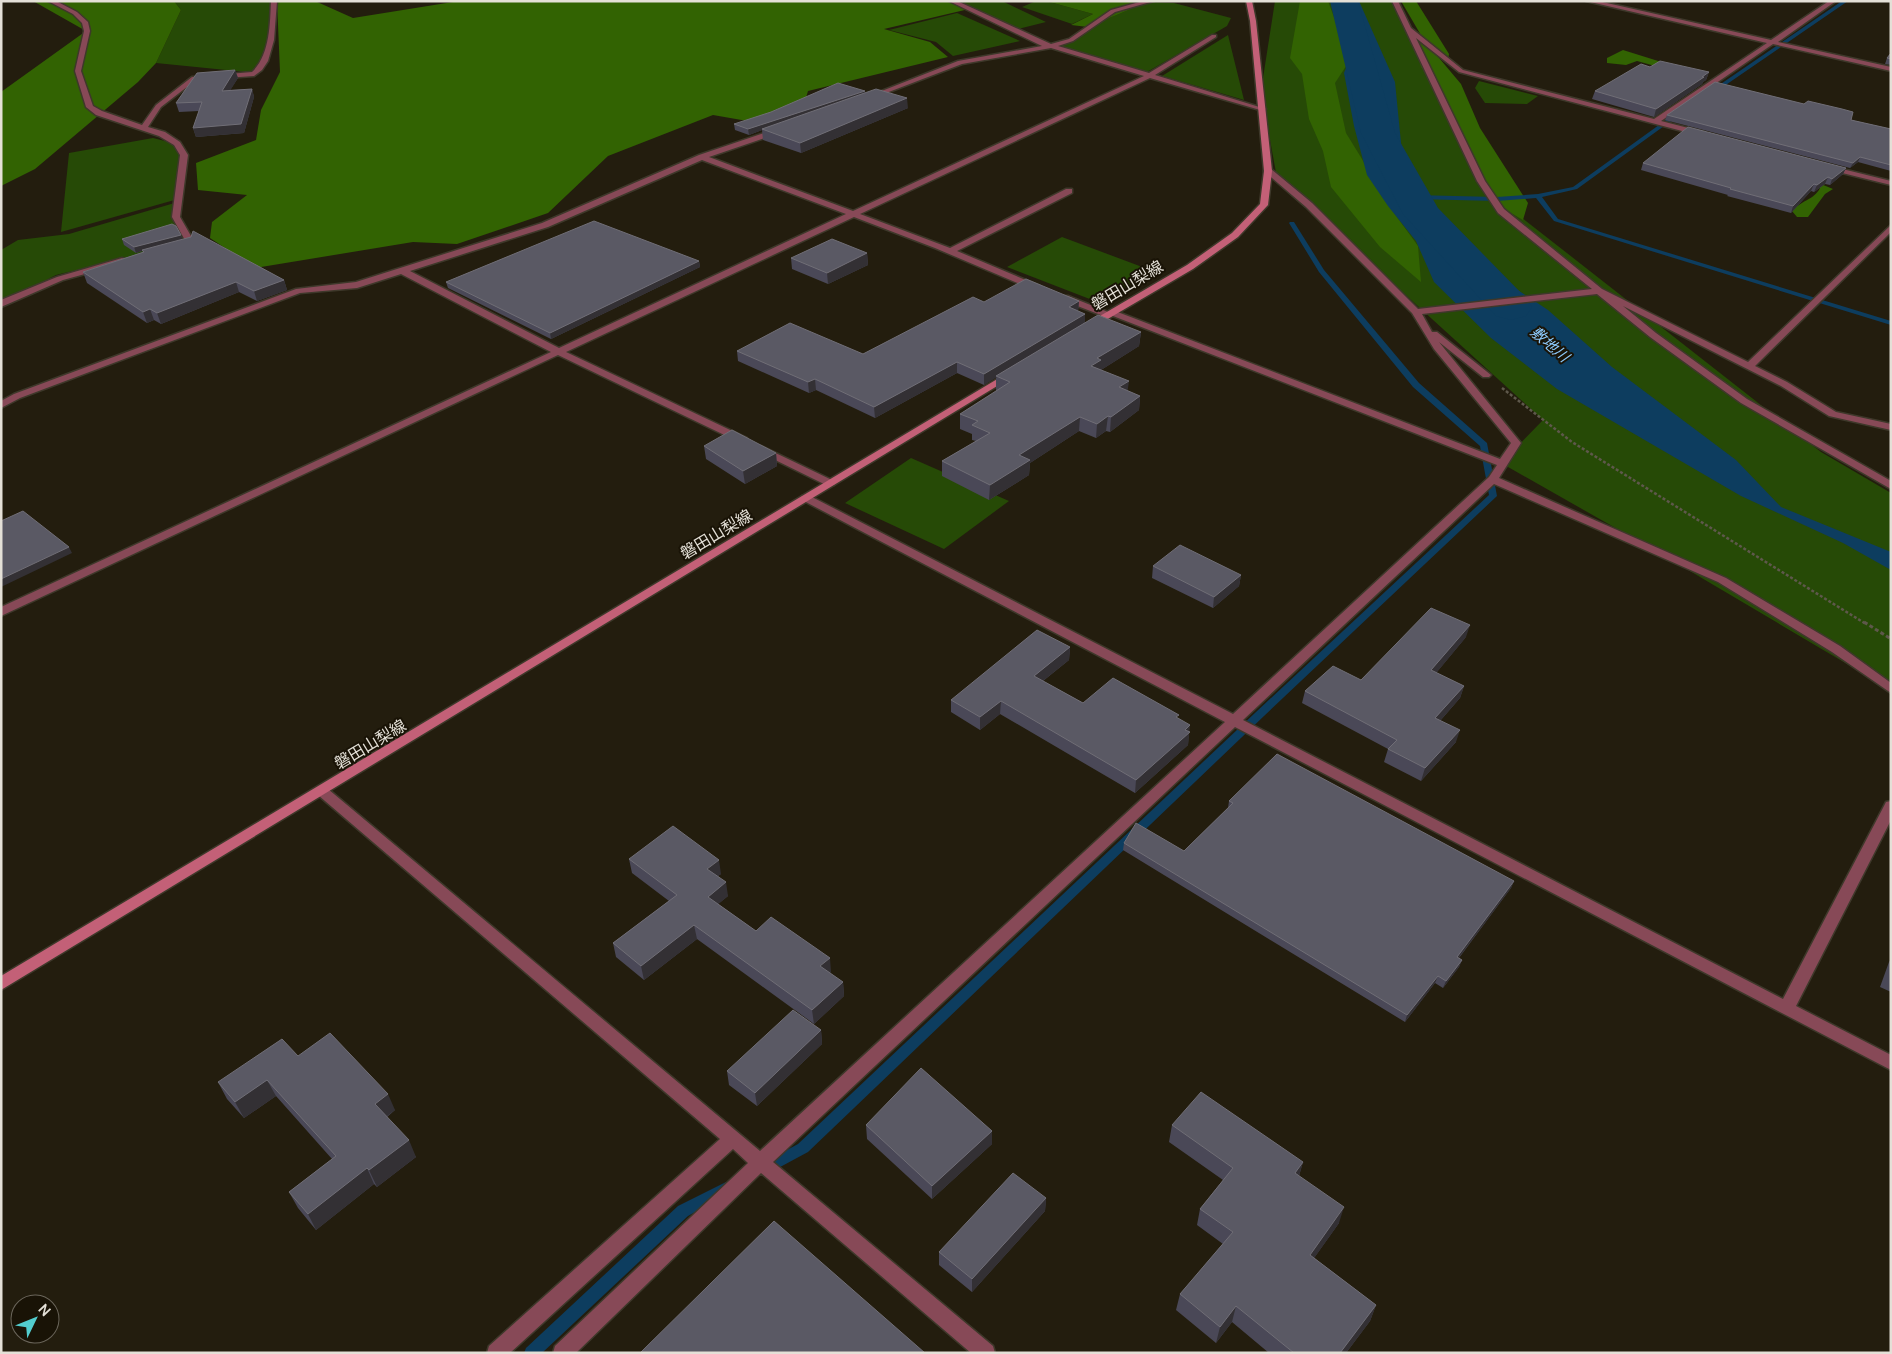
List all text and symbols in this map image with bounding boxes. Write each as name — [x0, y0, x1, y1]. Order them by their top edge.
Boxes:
street label: 磐田山梨線 — [1087, 255, 1167, 315]
water label: 敷地川 — [1526, 321, 1575, 368]
street label: 磐田山梨線 — [676, 504, 756, 564]
street label: 磐田山梨線 — [330, 714, 410, 774]
north arrow — [10, 1294, 60, 1344]
text: N — [34, 1300, 55, 1320]

